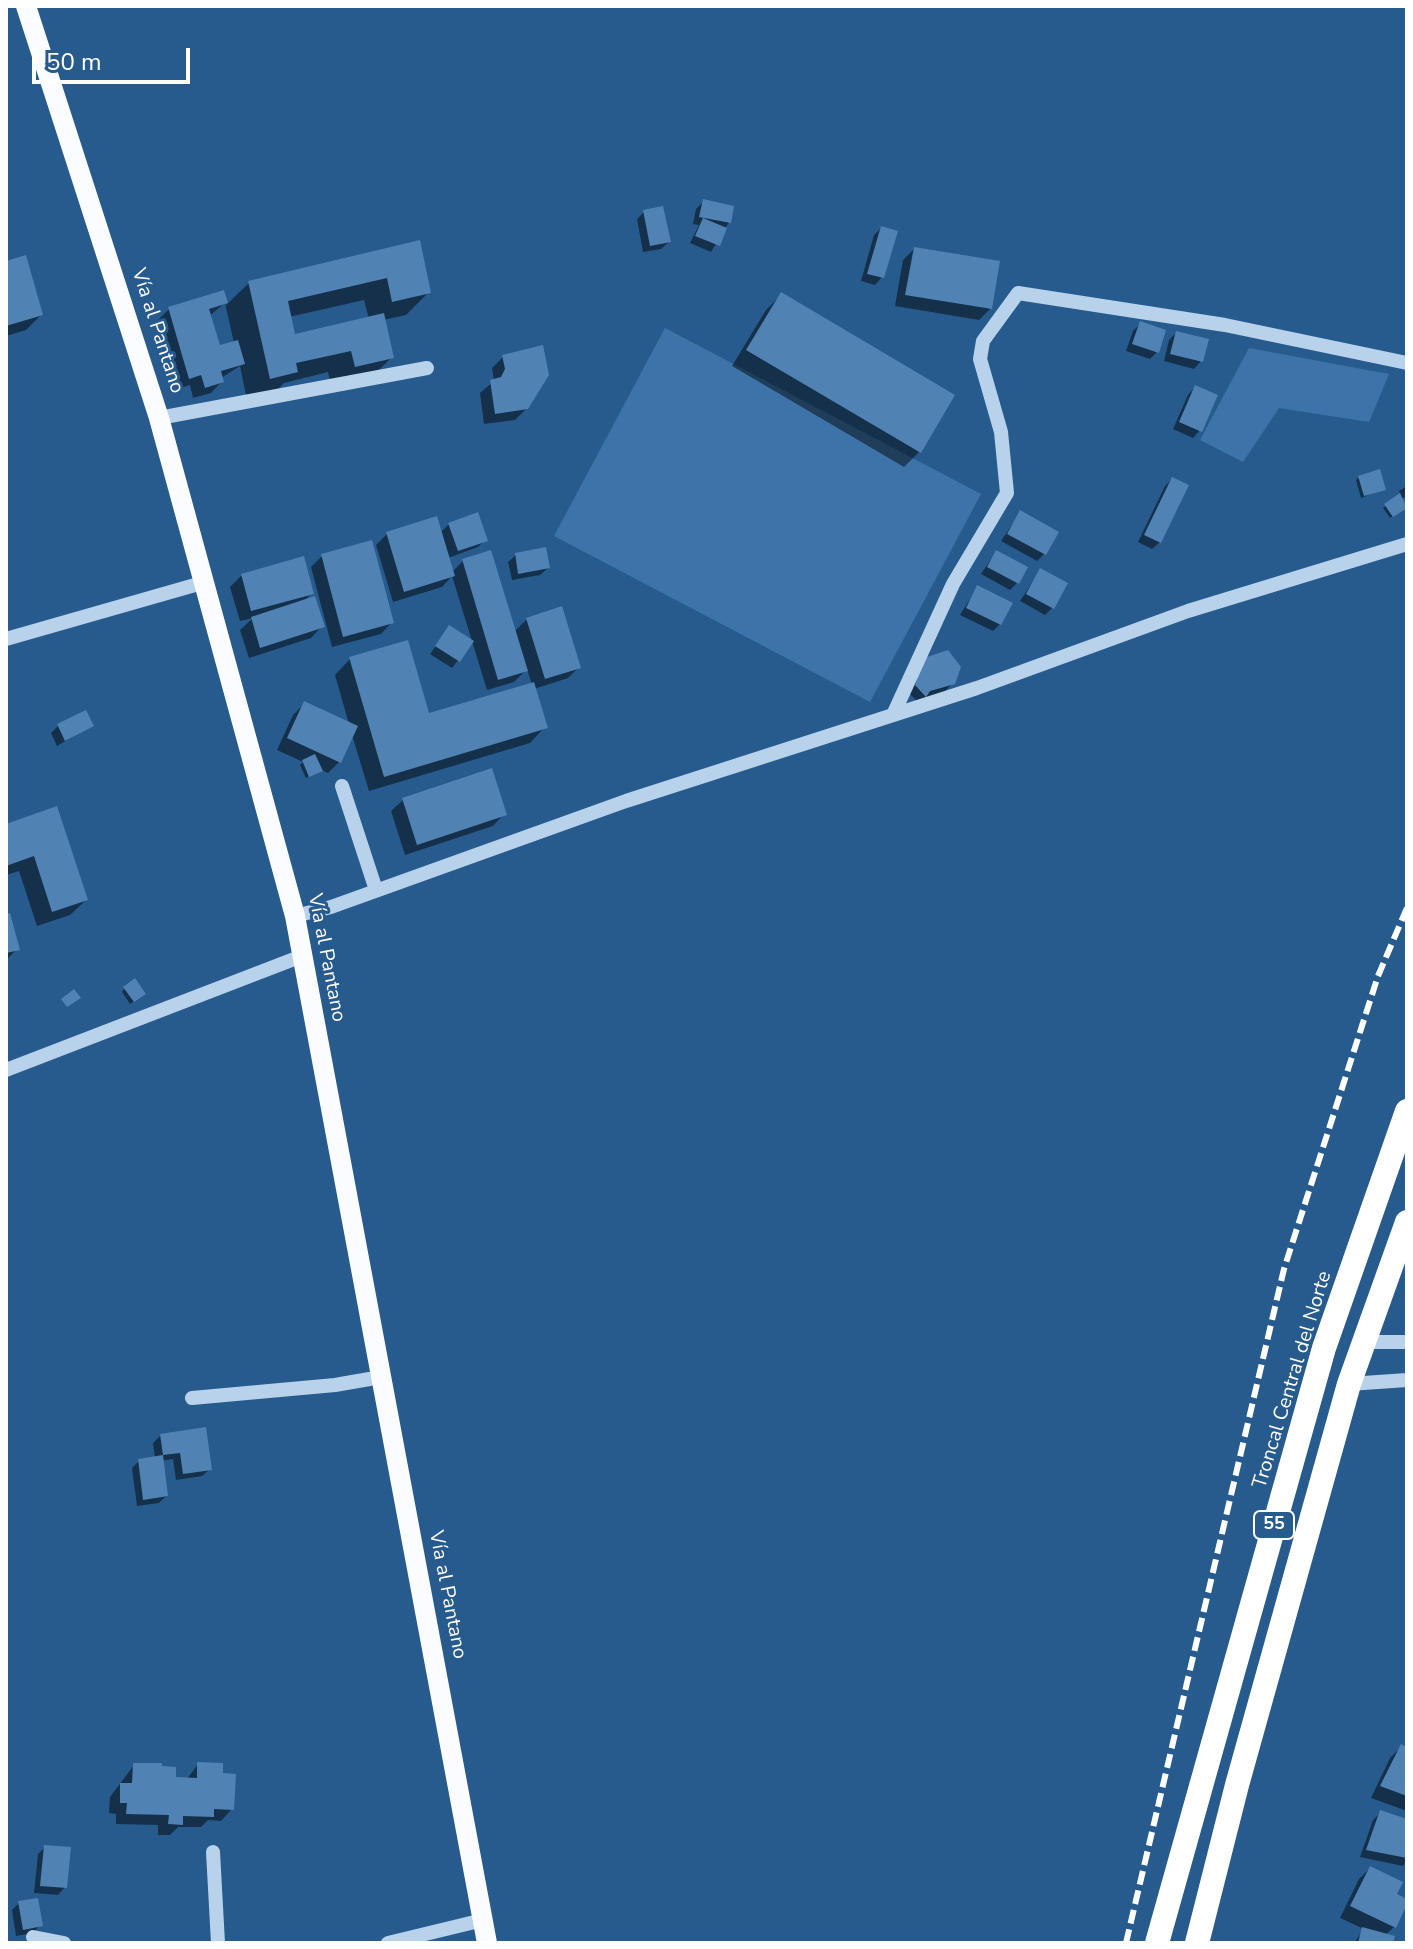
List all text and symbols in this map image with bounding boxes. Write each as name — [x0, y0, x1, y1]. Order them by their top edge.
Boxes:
scale bar — [36, 32, 194, 82]
text: 50 m — [46, 46, 102, 78]
street label: Vía al Pantano — [125, 265, 189, 397]
street label: Vía al Pantano — [302, 892, 350, 1024]
street label: Troncal Central del Norte — [1249, 1269, 1337, 1491]
road number: 55 — [1254, 1511, 1294, 1539]
street label: Vía al Pantano — [423, 1529, 471, 1661]

